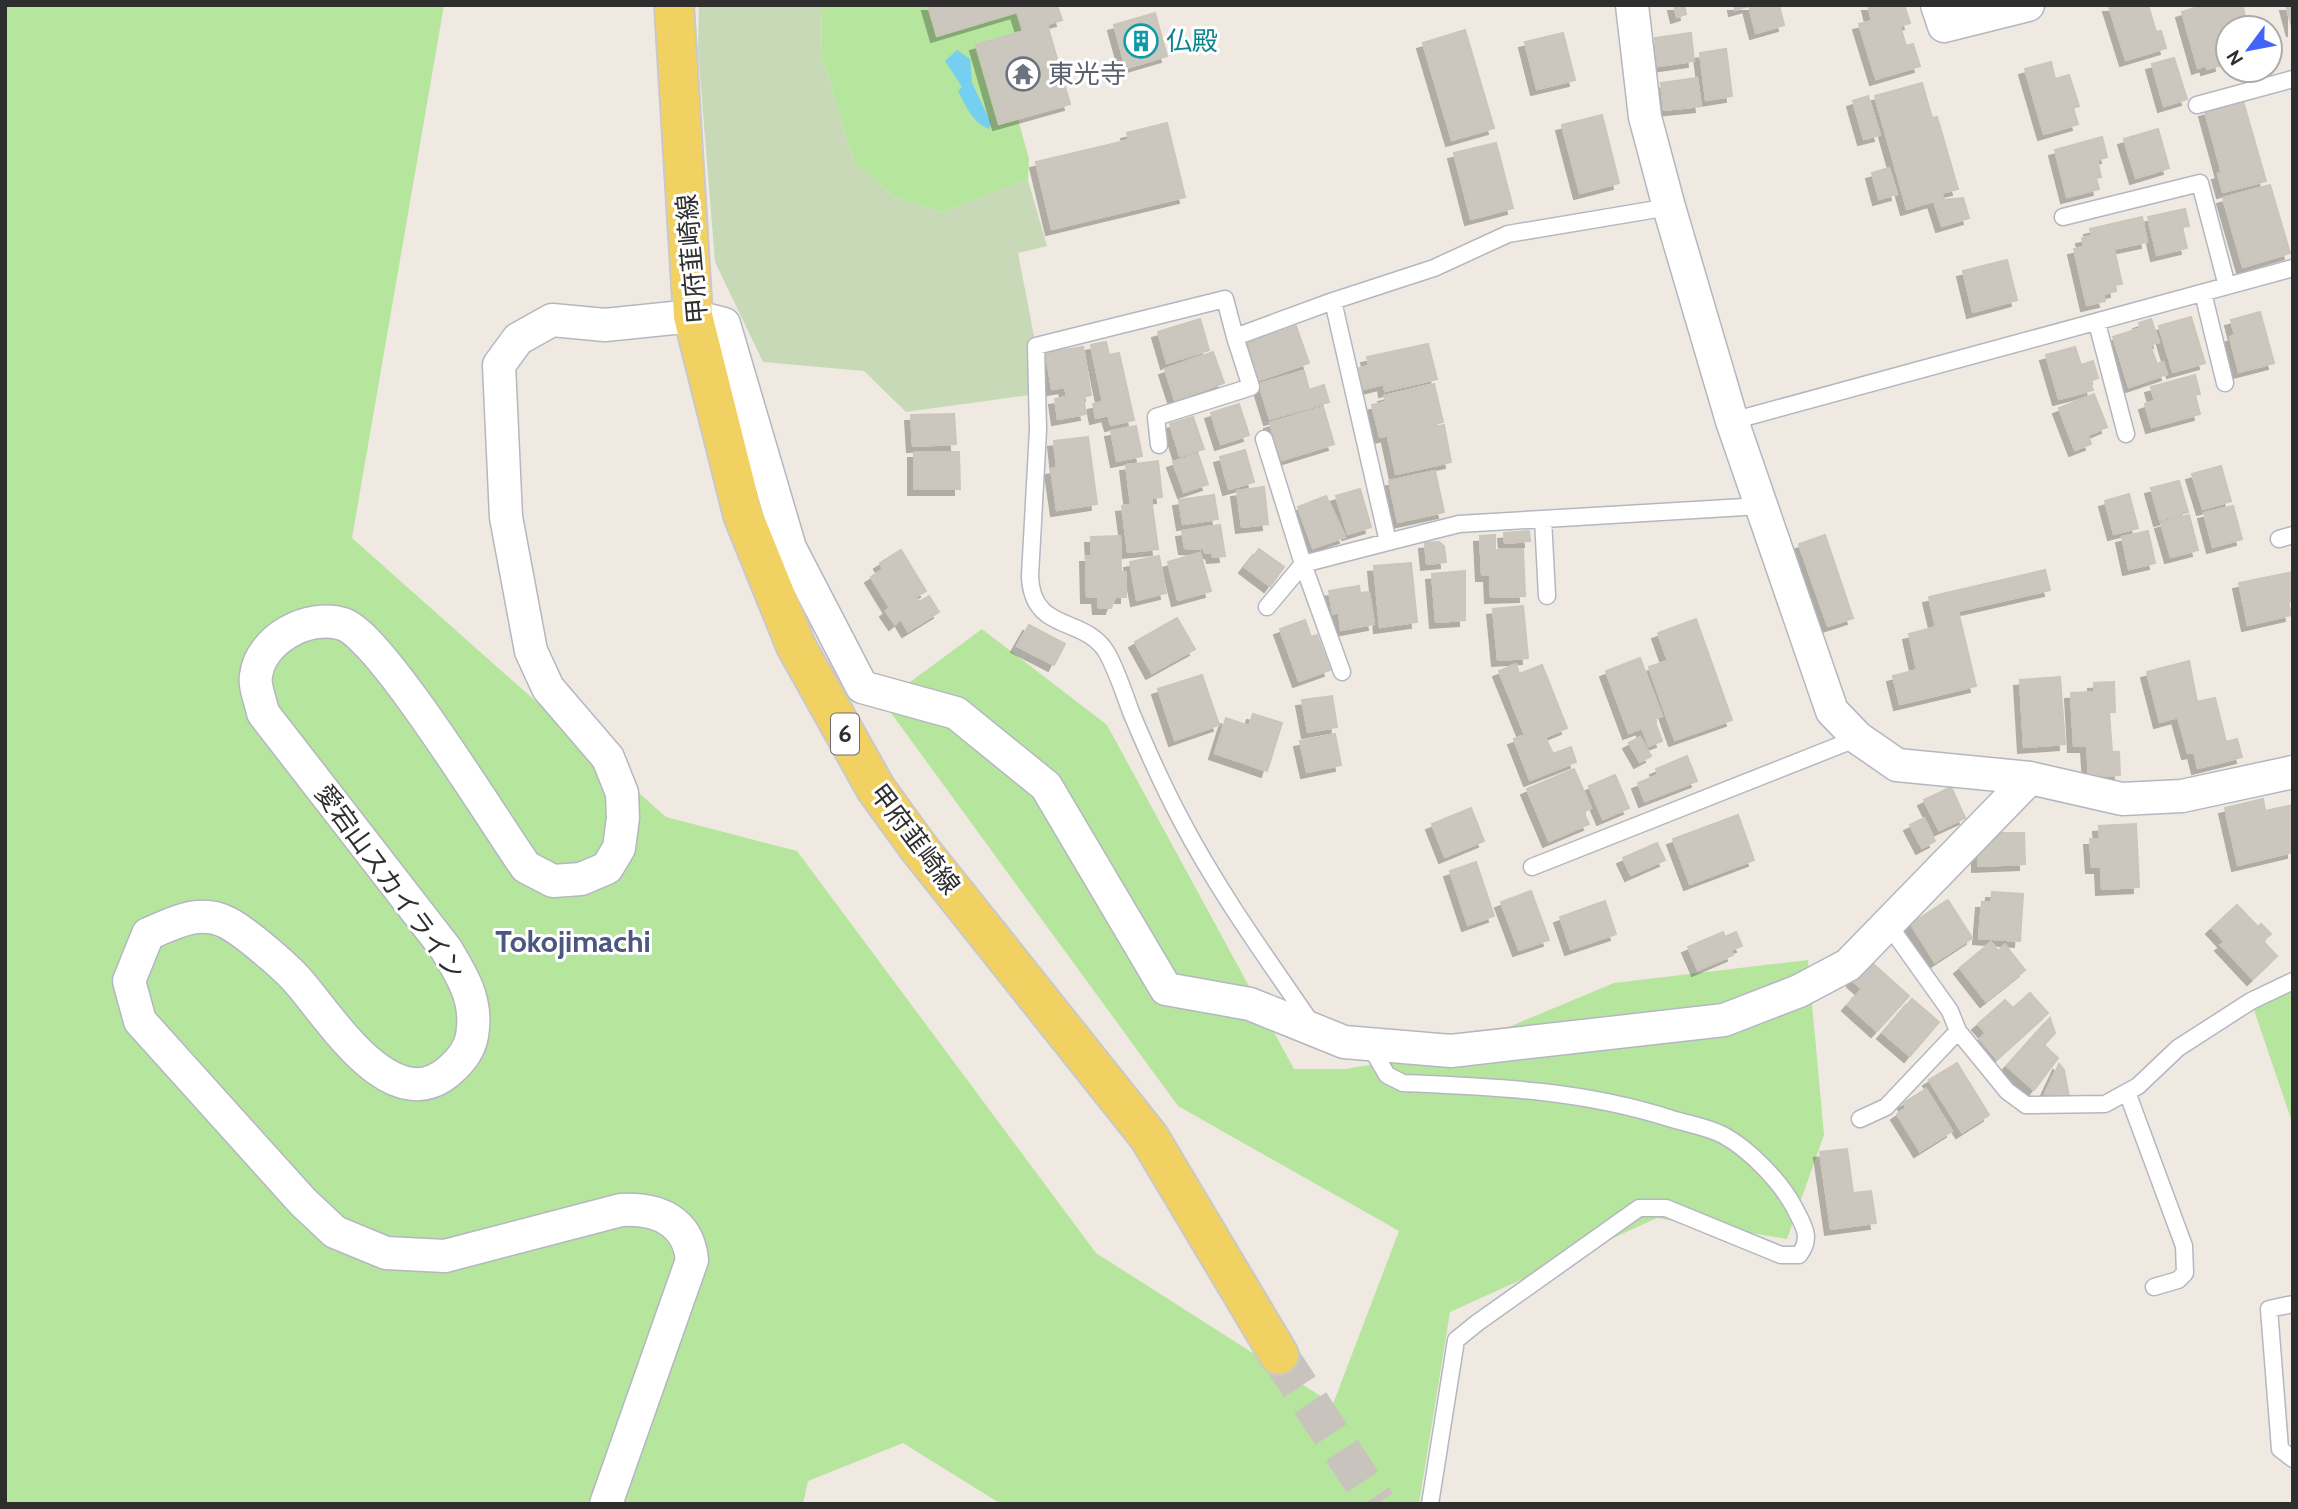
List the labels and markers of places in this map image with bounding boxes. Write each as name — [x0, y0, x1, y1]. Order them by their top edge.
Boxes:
building icon: 仏殿 — [1122, 22, 1160, 60]
place label: 仏殿 — [1166, 25, 1218, 57]
temple icon: 東光寺 — [1004, 55, 1042, 93]
place label: 東光寺 — [1048, 58, 1126, 90]

